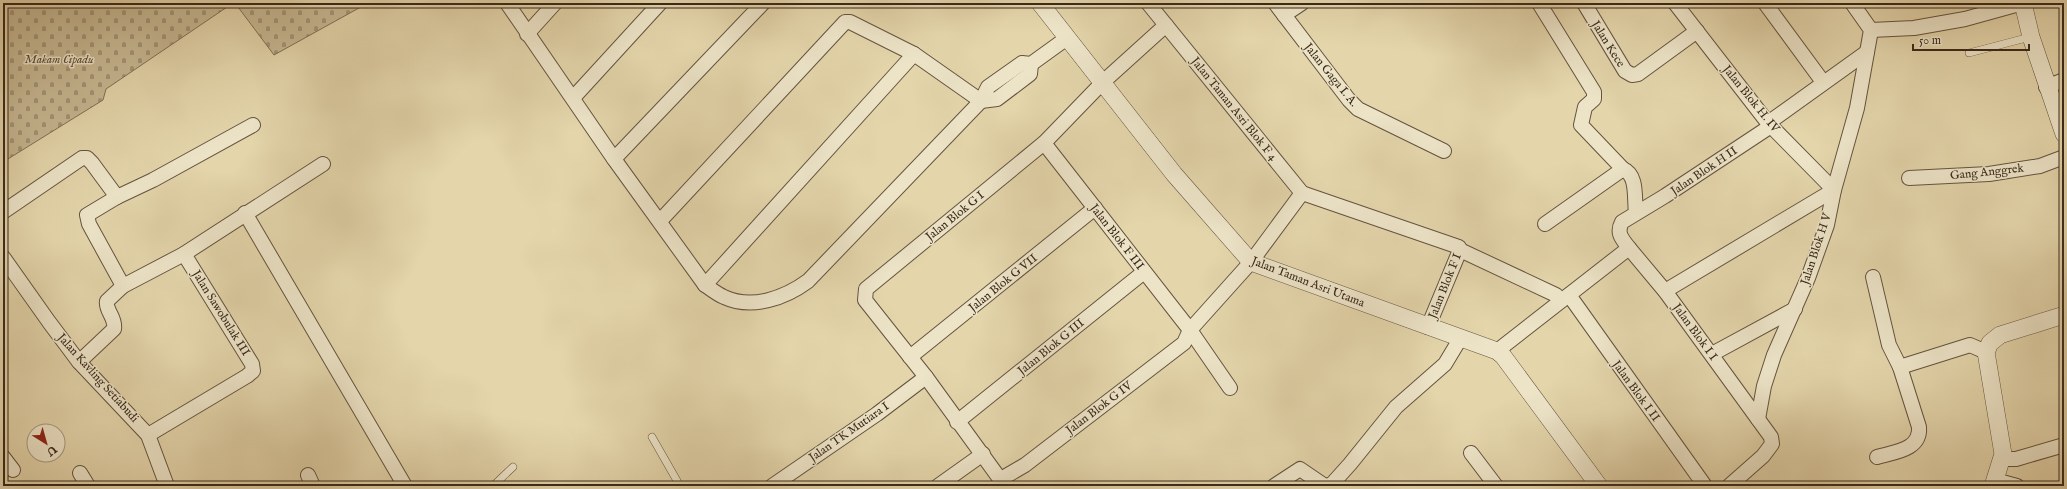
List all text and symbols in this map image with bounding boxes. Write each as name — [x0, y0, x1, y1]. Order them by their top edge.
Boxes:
street label: Jalan Kece — [1586, 16, 1628, 71]
scale bar — [1913, 26, 2029, 52]
text: 50 m — [1919, 33, 1941, 48]
street label: Jalan Gaga I. A. — [1299, 39, 1361, 110]
park label: Makam Cipadu — [25, 52, 93, 67]
street label: Jalan Taman Asri Blok F 4 — [1186, 53, 1281, 165]
street label: Jalan Blok H. IV — [1717, 61, 1783, 137]
street label: Jalan Blok H II — [1666, 143, 1741, 201]
street label: Gang Anggrek — [1949, 161, 2025, 183]
street label: Jalan Blok G I — [921, 188, 988, 246]
street label: Jalan Blok F III — [1085, 199, 1147, 274]
street label: Jalan Blok H V — [1797, 210, 1836, 289]
street label: Jalan Blok G VII — [964, 251, 1041, 317]
street label: Jalan Blok F I — [1424, 251, 1466, 323]
street label: Jalan Taman Asri Utama — [1247, 253, 1367, 312]
street label: Jalan Sawobulak III — [187, 266, 253, 359]
street label: Jalan Blok I I — [1667, 299, 1721, 364]
street label: Jalan Blok G III — [1013, 316, 1088, 381]
street label: Jalan Kavling Setiabudi — [52, 329, 142, 426]
street label: Jalan Blok I II — [1607, 356, 1663, 425]
street label: Jalan Blok G IV — [1061, 378, 1137, 440]
street label: Jalan TK Mutiara I — [804, 399, 893, 467]
north arrow — [26, 423, 66, 463]
text: U — [43, 441, 60, 459]

